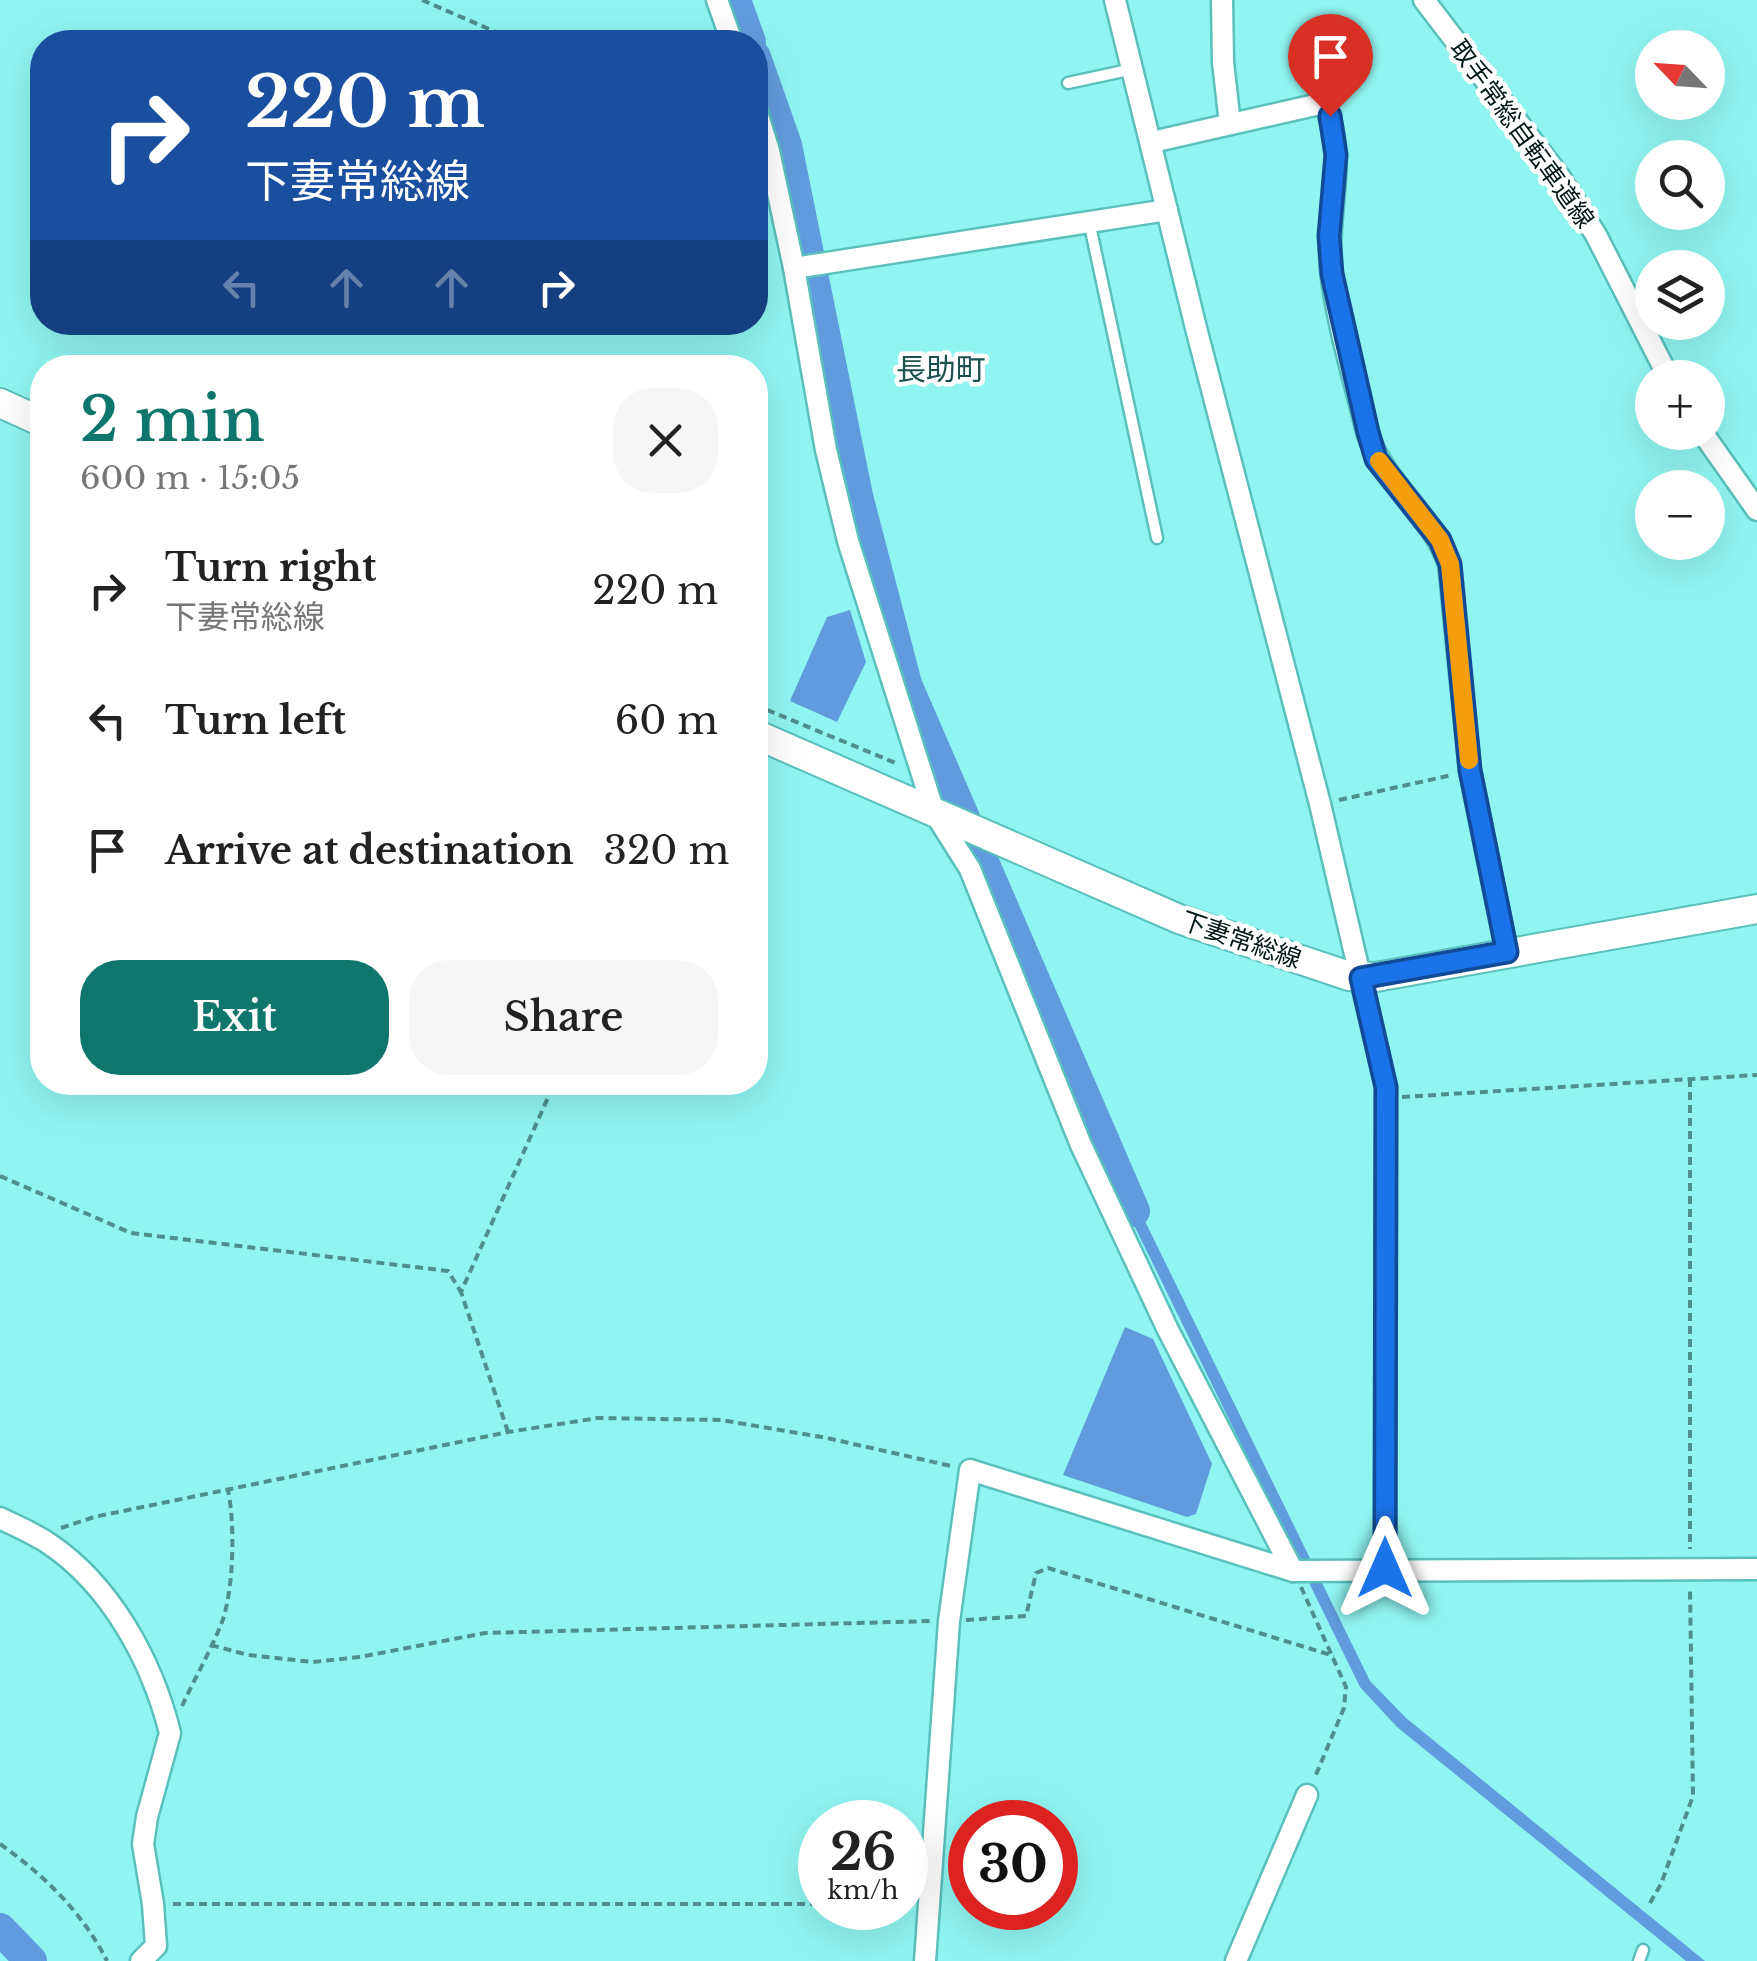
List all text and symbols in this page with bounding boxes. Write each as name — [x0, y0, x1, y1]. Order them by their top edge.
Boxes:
pin — [1288, 14, 1373, 117]
icon: arrive — [1303, 29, 1358, 84]
north arrow — [1635, 30, 1725, 120]
map controls — [1635, 30, 1725, 560]
street label: 取手常総自転車道線 — [1443, 34, 1601, 234]
text: 220 m — [245, 59, 485, 146]
icon: right — [80, 70, 210, 200]
button: search — [1635, 140, 1725, 230]
text: 下妻常総線 — [245, 153, 470, 209]
button: layers — [1635, 250, 1725, 340]
icon: left — [214, 260, 269, 315]
icon: ahead — [319, 260, 374, 315]
icon: ahead — [424, 260, 479, 315]
icon: right — [529, 260, 584, 315]
district label: 長助町 — [896, 351, 986, 388]
button: + — [1635, 360, 1725, 450]
text: 2 min — [80, 383, 265, 457]
button: close — [613, 388, 718, 493]
text: 600 m · 15:05 — [80, 458, 300, 498]
button: − — [1635, 470, 1725, 560]
text: Turn right — [165, 544, 376, 591]
icon: right — [80, 563, 135, 618]
text: 220 m — [592, 567, 718, 614]
text: 下妻常総線 — [165, 597, 325, 637]
icon: left — [80, 693, 135, 748]
text: Turn left — [165, 697, 346, 744]
text: 60 m — [615, 697, 718, 744]
icon: arrive — [80, 823, 135, 878]
text: Arrive at destination — [165, 827, 574, 874]
text: 320 m — [604, 827, 729, 874]
street label: 下妻常総線 — [1177, 905, 1305, 975]
button: Exit — [80, 960, 389, 1075]
button: Share — [409, 960, 718, 1075]
position arrow — [1333, 1516, 1437, 1620]
speed limit sign: 30 — [948, 1800, 1078, 1930]
text: 26 — [830, 1821, 896, 1884]
text: km/h — [828, 1875, 898, 1906]

